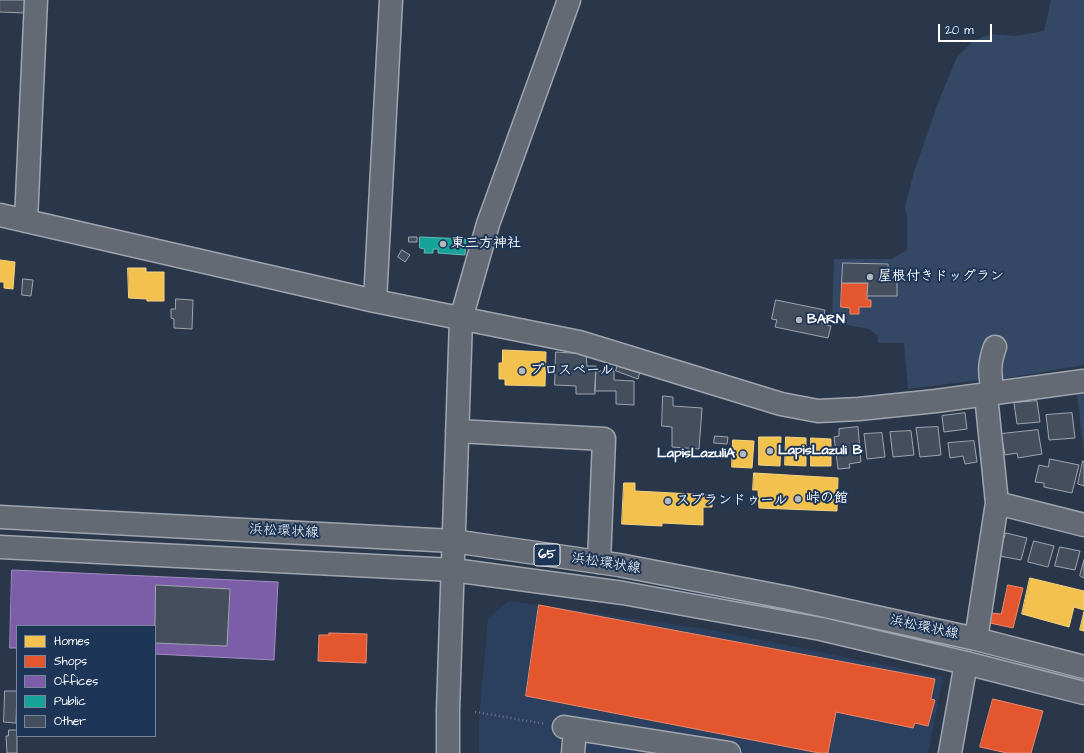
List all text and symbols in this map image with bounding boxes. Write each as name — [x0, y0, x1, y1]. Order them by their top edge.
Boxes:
scale bar — [940, 16, 994, 42]
text: 20 m — [945, 22, 974, 39]
place label: 東三方神社 — [451, 236, 521, 252]
marker: 東三方神社 — [438, 239, 448, 249]
place label: 屋根付きドッグラン — [878, 269, 1004, 285]
marker: 屋根付きドッグラン — [865, 272, 875, 282]
place label: BARN — [807, 312, 845, 328]
marker: BARN — [794, 315, 804, 325]
place label: プロスペール — [530, 363, 614, 379]
marker: プロスペール — [517, 366, 527, 376]
place label: LapisLazuli B — [778, 443, 862, 459]
place label: LapisLazuliA — [657, 446, 735, 462]
marker: LapisLazuli B — [765, 446, 775, 456]
marker: LapisLazuliA — [738, 449, 748, 459]
place label: 峠の館 — [806, 491, 848, 507]
place label: スプランドゥール — [676, 493, 788, 509]
marker: 峠の館 — [793, 494, 803, 504]
marker: スプランドゥール — [663, 496, 673, 506]
street label: 浜松環状線 — [249, 522, 319, 542]
road number: 65 — [534, 544, 560, 566]
street label: 浜松環状線 — [570, 550, 642, 578]
street label: 浜松環状線 — [888, 613, 960, 643]
legend — [16, 625, 156, 737]
text: Homes — [54, 633, 90, 650]
text: Shops — [54, 653, 87, 670]
text: Offices — [54, 673, 98, 690]
text: Public — [54, 693, 86, 710]
text: Other — [54, 713, 86, 730]

